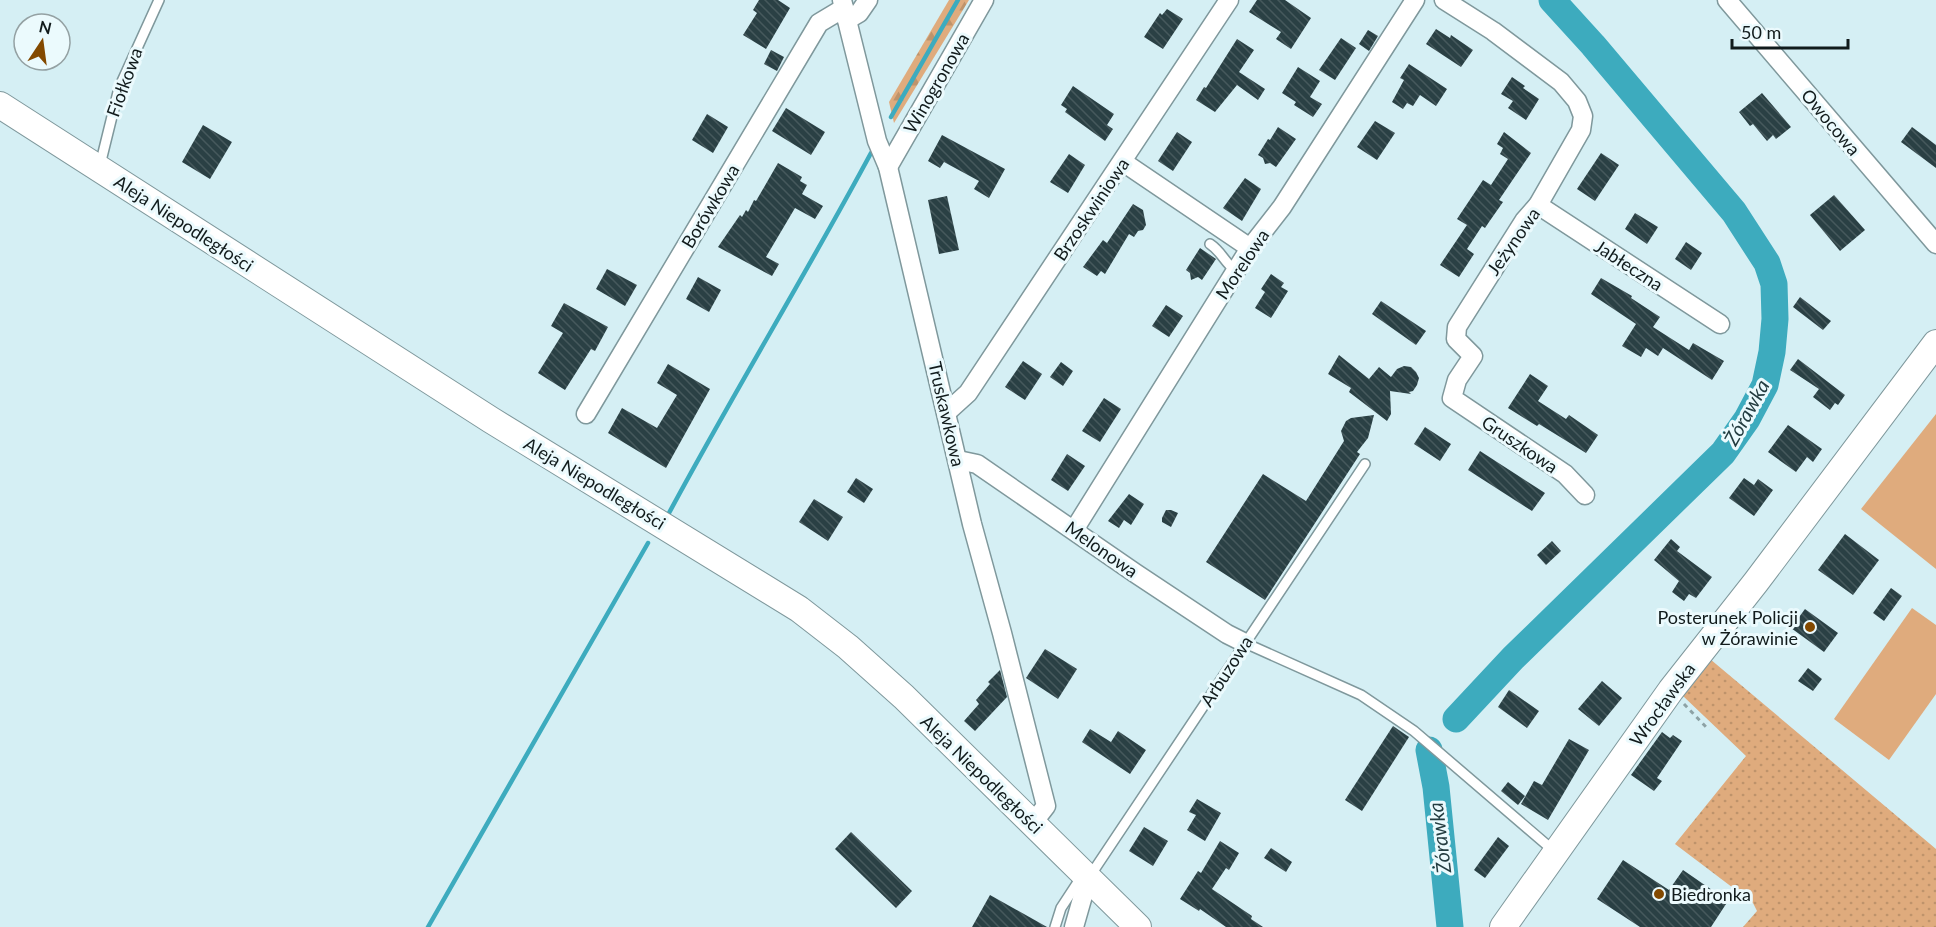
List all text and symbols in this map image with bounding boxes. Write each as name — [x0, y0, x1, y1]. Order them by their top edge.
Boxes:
north arrow — [12, 12, 72, 72]
scale bar — [1732, 12, 1848, 50]
text: N — [37, 16, 54, 38]
text: 50 m — [1741, 21, 1781, 43]
street label: Winogronowa — [898, 29, 974, 137]
street label: Fiołkowa — [101, 44, 147, 120]
street label: Owocowa — [1797, 84, 1865, 160]
street label: Brzoskwiniowa — [1049, 154, 1133, 264]
street label: Borówkowa — [676, 160, 744, 252]
street label: Aleja Niepodległości — [110, 170, 258, 276]
street label: Jeżynowa — [1482, 203, 1544, 279]
street label: Morelowa — [1211, 225, 1273, 303]
street label: Jabłeczna — [1591, 235, 1667, 295]
street label: Truskawkowa — [924, 359, 970, 469]
water label: Żórawka — [1718, 375, 1774, 450]
street label: Gruszkowa — [1478, 410, 1562, 478]
street label: Aleja Niepodległości — [520, 432, 670, 534]
street label: Melonowa — [1061, 516, 1143, 582]
place label: Posterunek Policji w Żórawinie — [1658, 606, 1798, 649]
marker: Posterunek Policji w Żórawinie — [1803, 620, 1817, 634]
street label: Arbuzowa — [1195, 632, 1257, 710]
street label: Wrocławska — [1625, 658, 1699, 750]
street label: Aleja Niepodległości — [916, 710, 1048, 838]
water label: Żórawka — [1423, 801, 1455, 876]
place label: Biedronka — [1671, 883, 1751, 905]
marker: Biedronka — [1652, 887, 1666, 901]

